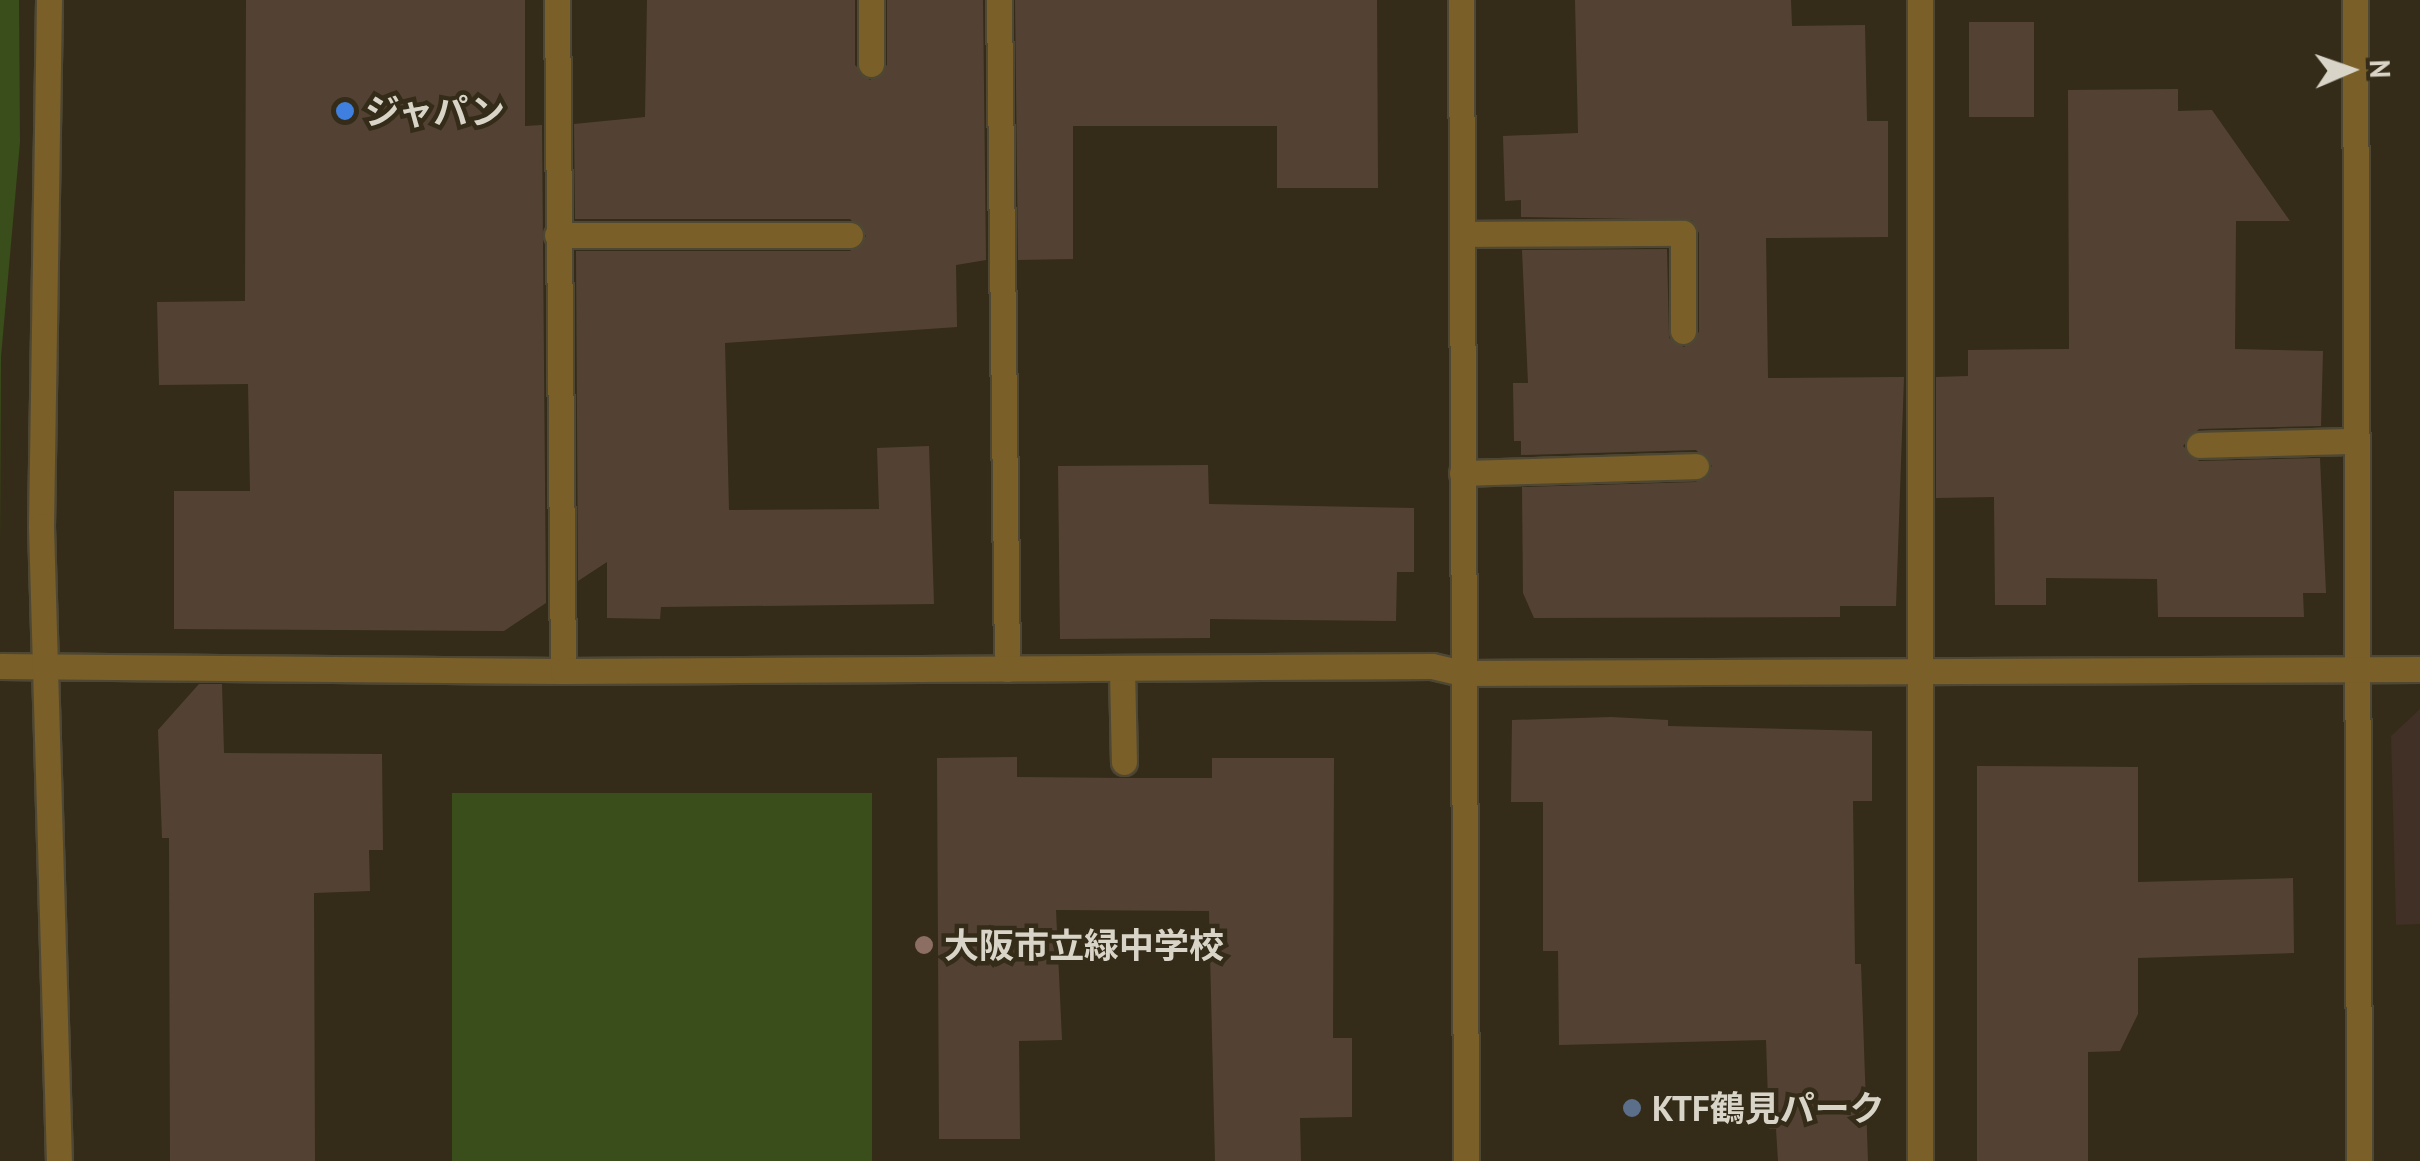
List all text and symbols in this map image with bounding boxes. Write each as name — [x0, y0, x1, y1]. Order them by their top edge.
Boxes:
north arrow — [2300, 20, 2400, 120]
text: N — [2362, 59, 2399, 79]
place label: ジャパン — [365, 90, 505, 132]
marker: ジャパン — [334, 100, 356, 122]
place label: 大阪市立緑中学校 — [944, 924, 1224, 966]
marker: 大阪市立緑中学校 — [913, 934, 935, 956]
place label: KTF鶴見パーク — [1652, 1087, 1885, 1129]
marker: KTF鶴見パーク — [1621, 1097, 1643, 1119]

